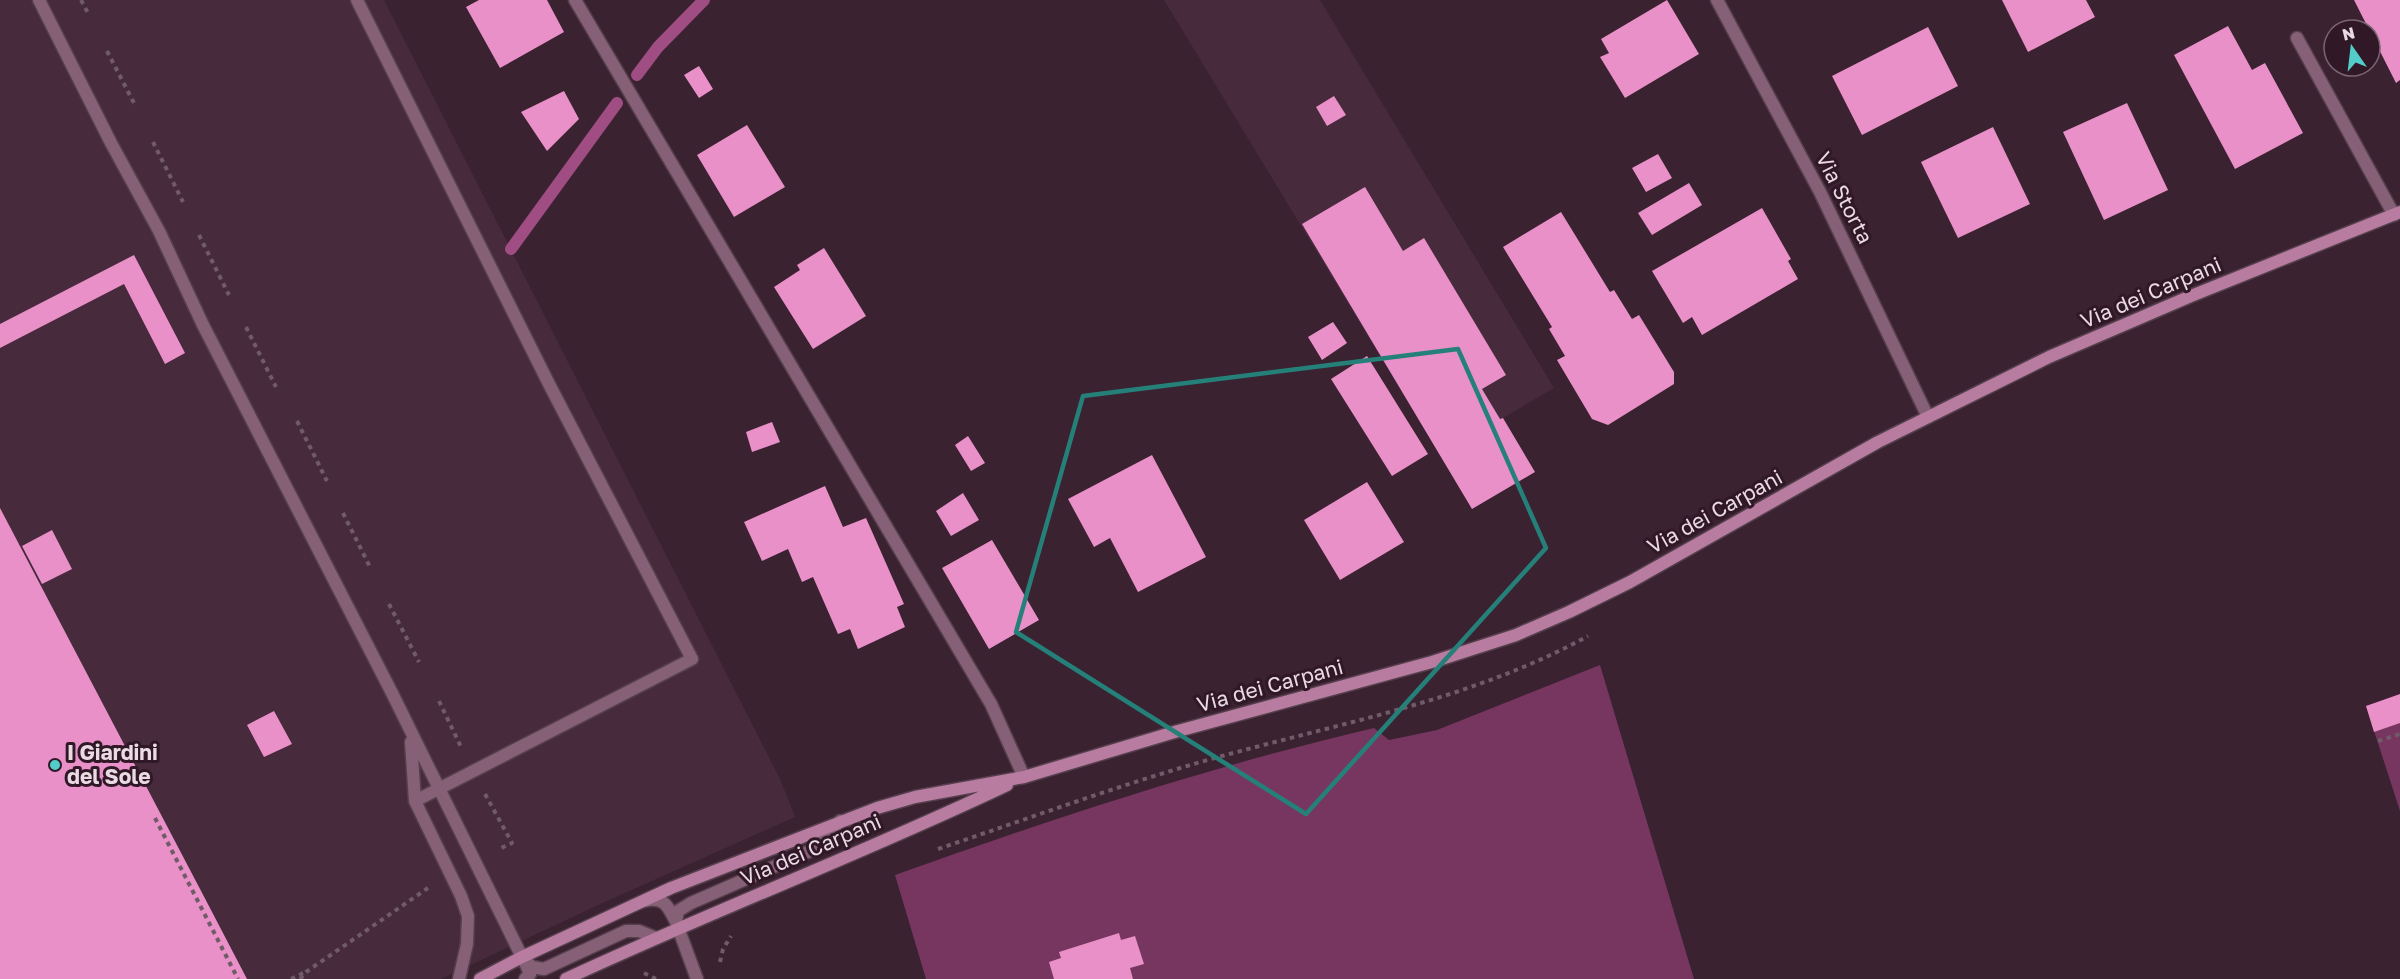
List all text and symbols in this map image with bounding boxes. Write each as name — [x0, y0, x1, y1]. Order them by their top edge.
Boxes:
north arrow — [2322, 18, 2382, 78]
text: N — [2340, 22, 2357, 45]
street label: Via Storta — [1811, 147, 1879, 248]
street label: Via dei Carpani — [2076, 251, 2225, 333]
street label: Via dei Carpani — [1642, 463, 1787, 559]
street label: Via dei Carpani — [1194, 653, 1346, 717]
place label: I Giardini del Sole — [67, 739, 158, 789]
marker: I Giardini del Sole — [48, 758, 62, 772]
street label: Via dei Carpani — [736, 808, 885, 890]

